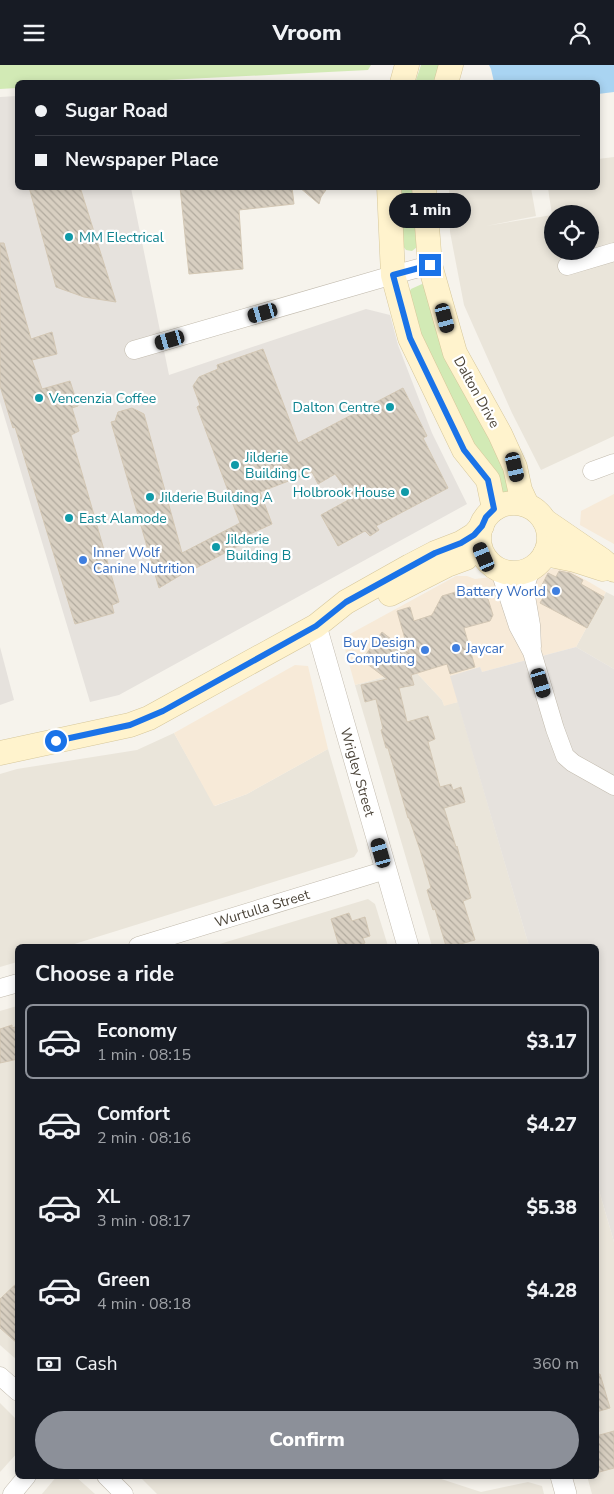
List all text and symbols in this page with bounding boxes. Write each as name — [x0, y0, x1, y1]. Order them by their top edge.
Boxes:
text: Vroom — [272, 18, 342, 48]
icon: menu — [20, 19, 48, 47]
icon: person — [566, 19, 594, 47]
text: Sugar Road — [65, 98, 168, 124]
text: Newspaper Place — [65, 147, 219, 173]
callout: 1 min — [389, 193, 471, 227]
text: 1 min — [409, 199, 451, 221]
map controls — [544, 205, 599, 260]
button: locate — [544, 205, 599, 260]
place label: MM Electrical — [79, 228, 165, 247]
marker: MM Electrical — [63, 231, 75, 243]
route end — [419, 254, 441, 276]
car — [246, 302, 279, 324]
car — [433, 302, 456, 334]
car — [153, 329, 186, 351]
street label: Dalton Drive — [449, 353, 504, 431]
place label: Vencenzia Coffee — [48, 389, 156, 408]
marker: Vencenzia Coffee — [33, 392, 45, 404]
place label: Dalton Centre — [292, 398, 380, 417]
marker: Dalton Centre — [384, 401, 396, 413]
place label: Jilderie Building C — [244, 448, 310, 483]
car — [504, 451, 525, 483]
marker: Jilderie Building C — [229, 459, 241, 471]
place label: Holbrook House — [293, 483, 395, 502]
marker: Holbrook House — [399, 486, 411, 498]
place label: Jilderie Building A — [159, 488, 273, 507]
marker: Jilderie Building A — [144, 491, 156, 503]
place label: East Alamode — [79, 509, 167, 528]
marker: East Alamode — [63, 512, 75, 524]
place label: Jilderie Building B — [225, 530, 291, 565]
car — [471, 540, 496, 574]
marker: Jilderie Building B — [210, 541, 222, 553]
place label: Inner Wolf Canine Nutrition — [93, 543, 195, 578]
marker: Inner Wolf Canine Nutrition — [77, 554, 89, 566]
place label: Battery World — [456, 582, 546, 601]
marker: Battery World — [550, 585, 562, 597]
place label: Buy Design Computing — [343, 633, 415, 668]
place label: Jaycar — [465, 639, 504, 658]
marker: Jaycar — [450, 642, 462, 654]
marker: Buy Design Computing — [419, 644, 431, 656]
car — [529, 666, 552, 700]
street label: Wrigley Street — [336, 726, 379, 819]
route start — [45, 730, 67, 752]
car — [369, 837, 392, 869]
street label: Wurtulla Street — [212, 885, 312, 932]
text: Choose a ride — [35, 959, 174, 989]
text: Economy — [97, 1018, 177, 1044]
icon: car — [37, 1019, 82, 1064]
text: $3.17 — [526, 1029, 577, 1055]
text: 1 min · 08:15 — [97, 1044, 191, 1066]
text: Comfort — [97, 1101, 170, 1127]
icon: car — [37, 1102, 82, 1147]
text: $4.27 — [526, 1112, 577, 1138]
text: 2 min · 08:16 — [97, 1127, 191, 1149]
text: XL — [97, 1184, 120, 1210]
icon: car — [37, 1185, 82, 1230]
text: $5.38 — [526, 1195, 577, 1221]
text: 3 min · 08:17 — [97, 1210, 191, 1232]
text: Green — [97, 1267, 150, 1293]
icon: car — [37, 1268, 82, 1313]
text: $4.28 — [526, 1278, 577, 1304]
text: 4 min · 08:18 — [97, 1293, 191, 1315]
icon: cash — [35, 1350, 63, 1378]
text: Cash — [75, 1351, 117, 1377]
text: 360 m — [532, 1353, 579, 1375]
button: Confirm — [35, 1411, 579, 1469]

